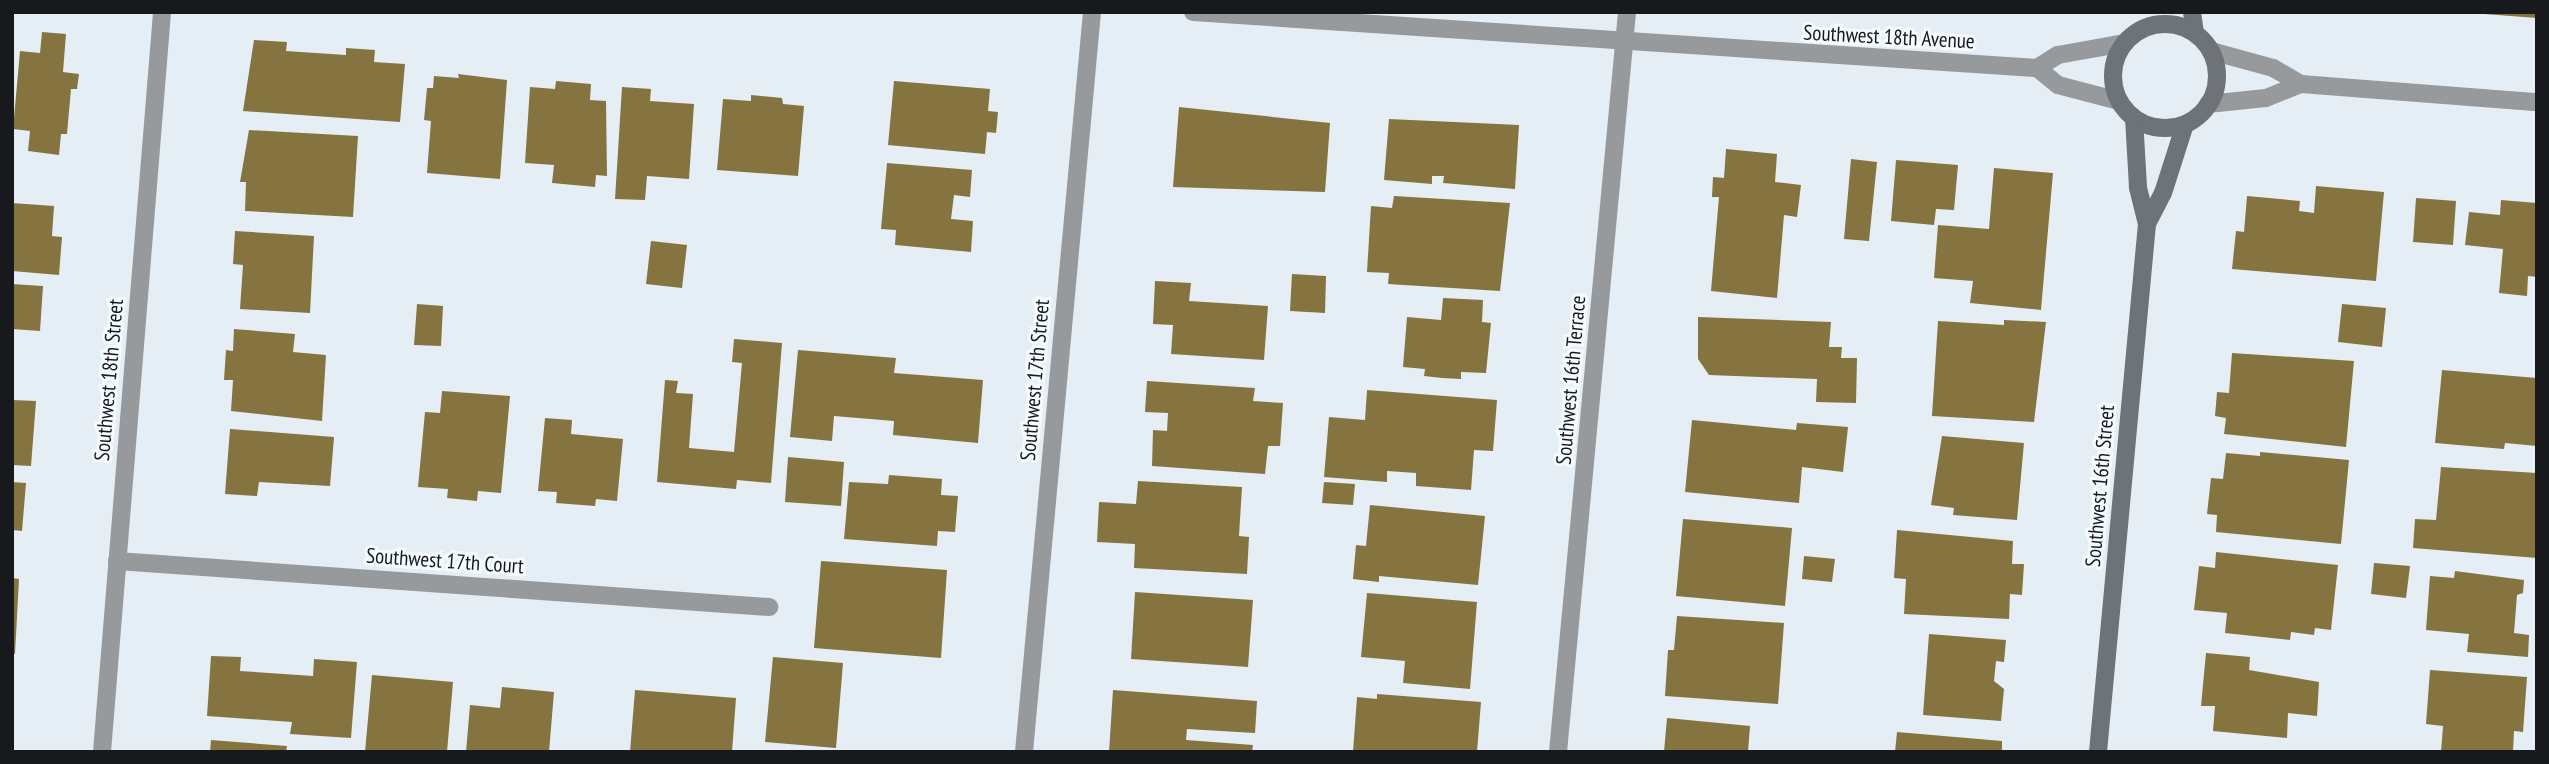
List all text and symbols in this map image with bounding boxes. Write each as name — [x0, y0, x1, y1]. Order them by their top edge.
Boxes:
street label: Southwest 18th Avenue — [1803, 20, 1975, 54]
street label: Southwest 16th Terrace — [1551, 294, 1591, 466]
street label: Southwest 18th Street — [89, 298, 129, 462]
street label: Southwest 17th Street — [1015, 298, 1055, 462]
street label: Southwest 16th Street — [2080, 404, 2120, 568]
street label: Southwest 17th Court — [365, 543, 525, 579]

